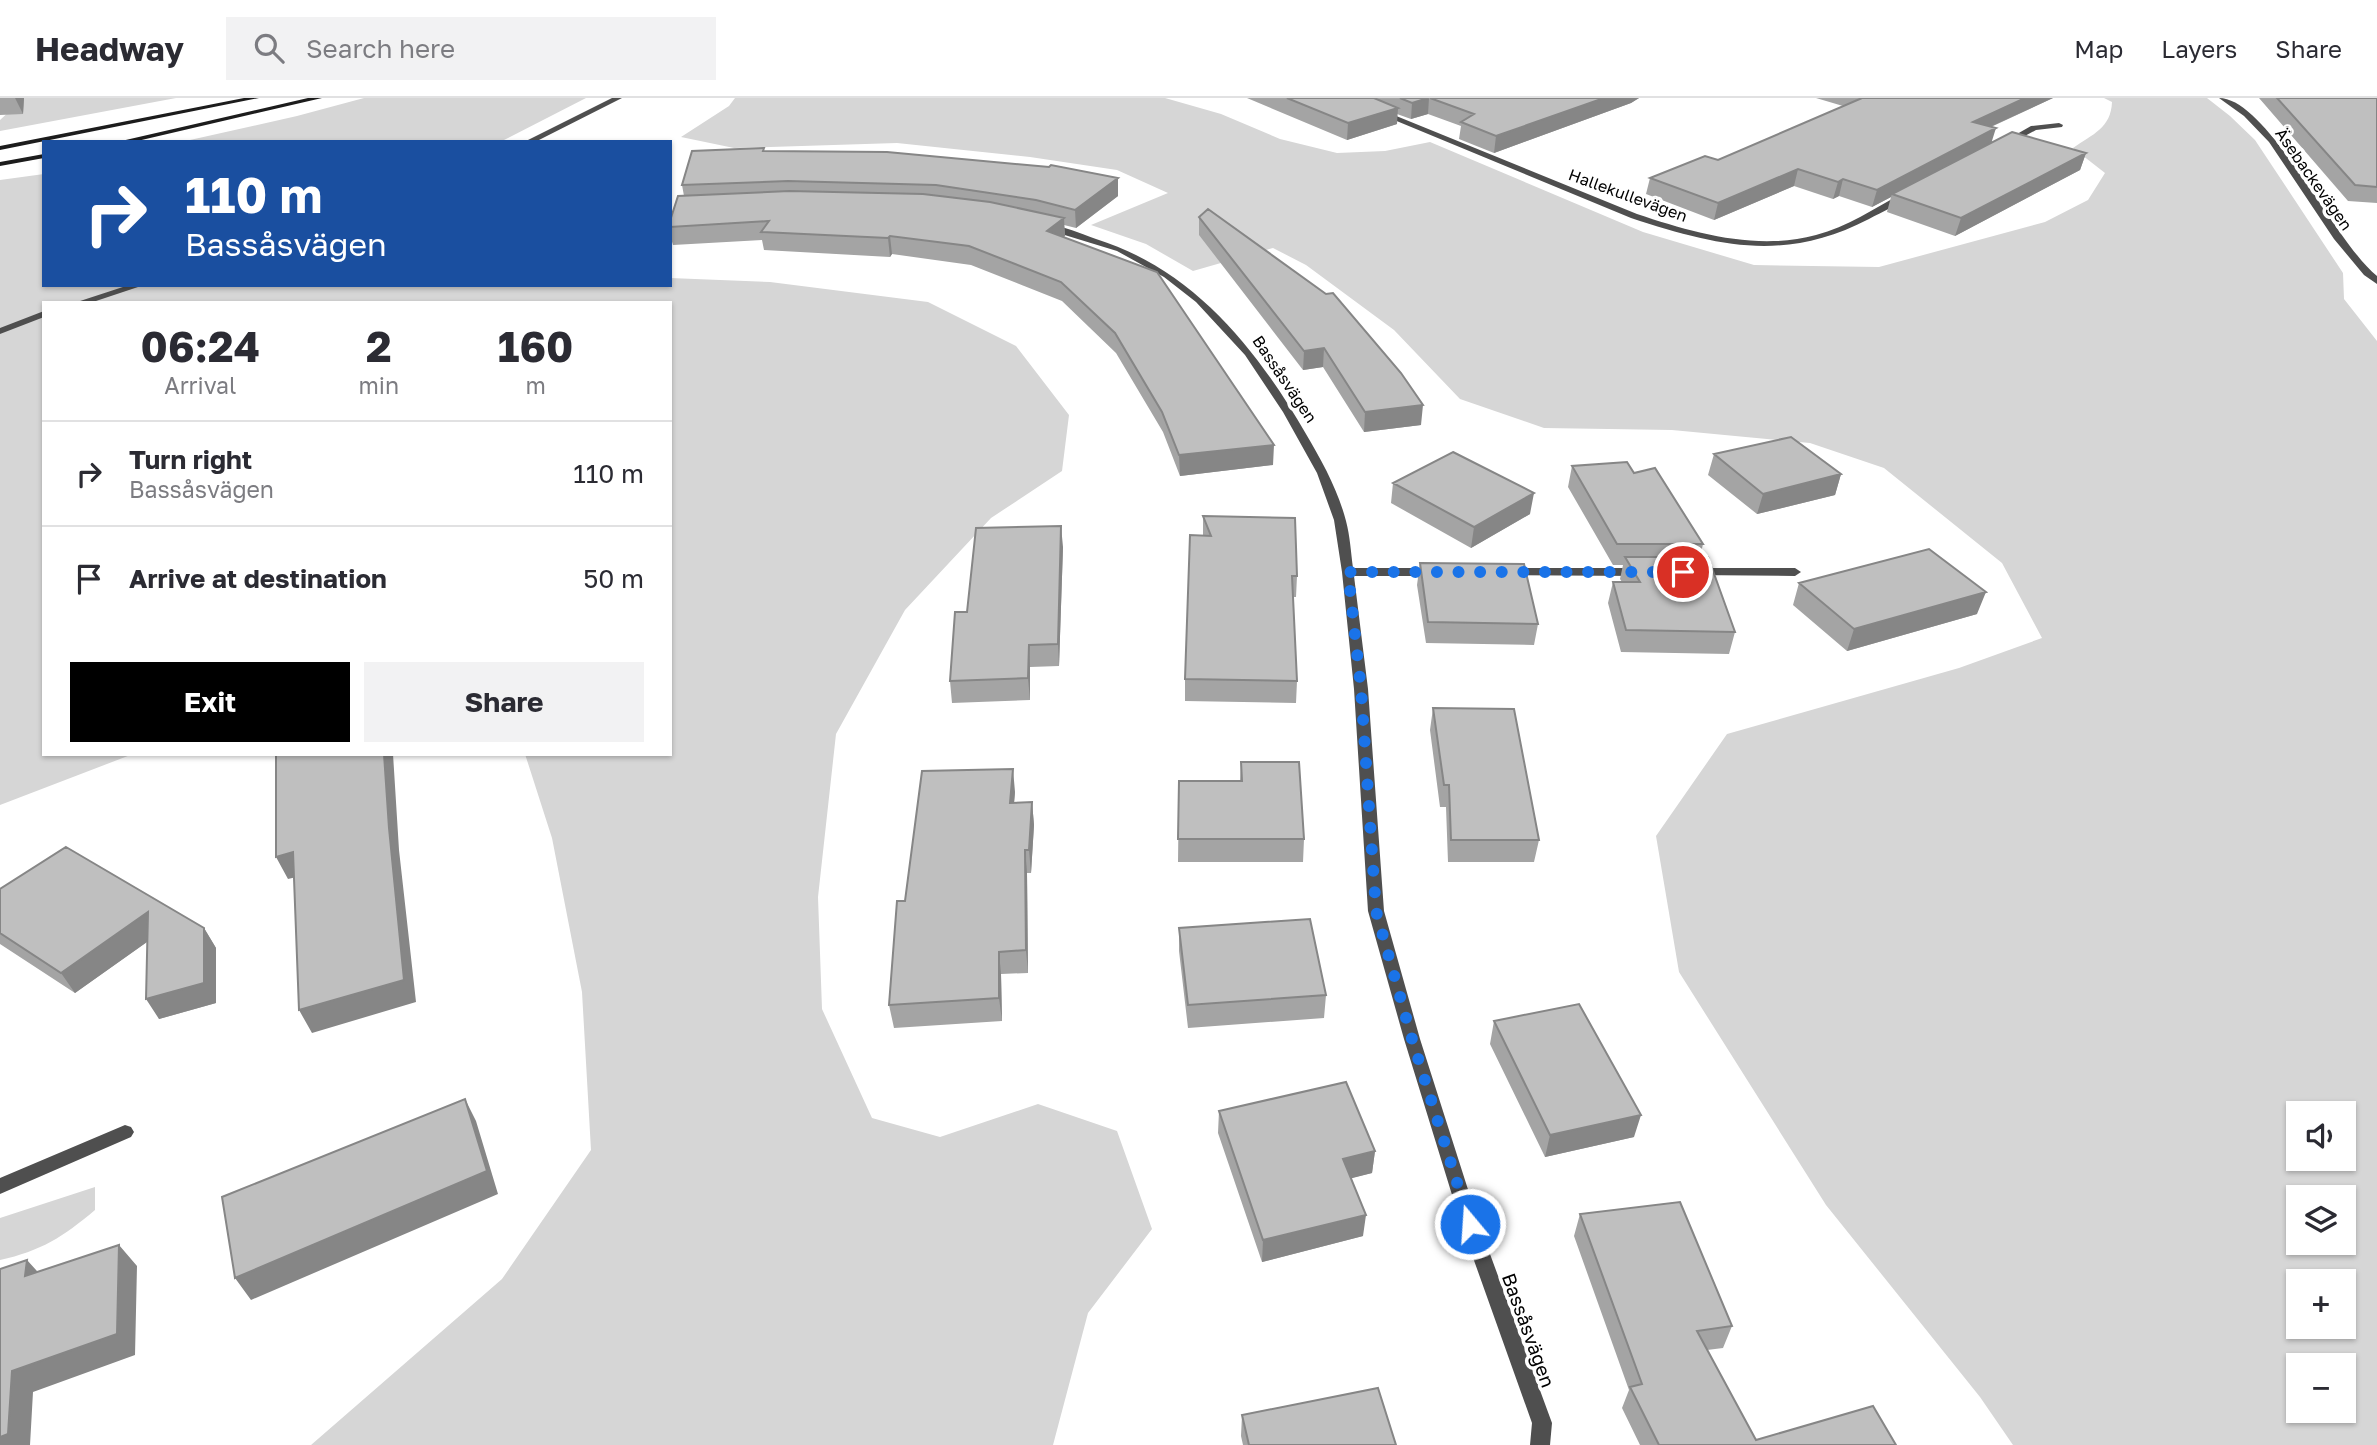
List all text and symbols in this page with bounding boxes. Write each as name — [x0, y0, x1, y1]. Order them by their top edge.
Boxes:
search box — [226, 17, 716, 80]
text: Headway — [35, 29, 184, 68]
icon: search — [250, 29, 288, 67]
text: Search here — [306, 33, 455, 64]
text: Map — [2074, 34, 2123, 63]
text: Layers — [2161, 34, 2237, 63]
text: Share — [2275, 34, 2342, 63]
street label: Äsebackevägen — [2271, 124, 2357, 234]
street label: Hallekullevägen — [1566, 164, 1690, 226]
text: 110 m — [185, 165, 322, 224]
icon: right — [70, 168, 161, 259]
text: Bassåsvägen — [185, 225, 387, 263]
text: 06:24 — [141, 321, 260, 371]
text: 2 — [366, 321, 392, 371]
text: 160 — [498, 321, 573, 371]
street label: Bassåsvägen — [1249, 332, 1321, 426]
text: Arrival — [164, 371, 236, 399]
text: min — [359, 371, 399, 399]
text: m — [525, 371, 546, 399]
text: Turn right — [129, 444, 252, 475]
icon: right — [70, 455, 108, 493]
text: 110 m — [573, 458, 644, 489]
text: Bassåsvägen — [129, 475, 274, 503]
pin — [1653, 542, 1713, 602]
icon: arrive — [1664, 553, 1702, 591]
icon: arrive — [70, 560, 108, 598]
text: Arrive at destination — [129, 563, 387, 594]
text: 50 m — [583, 563, 644, 594]
button: Exit — [70, 662, 350, 742]
button: Share — [364, 662, 644, 742]
map controls — [2286, 1101, 2356, 1423]
button: sound — [2286, 1101, 2356, 1171]
button: layers — [2286, 1185, 2356, 1255]
position arrow — [1433, 1187, 1507, 1261]
button: + — [2286, 1269, 2356, 1339]
street label: Bassåsvägen — [1498, 1270, 1560, 1390]
button: − — [2286, 1353, 2356, 1423]

